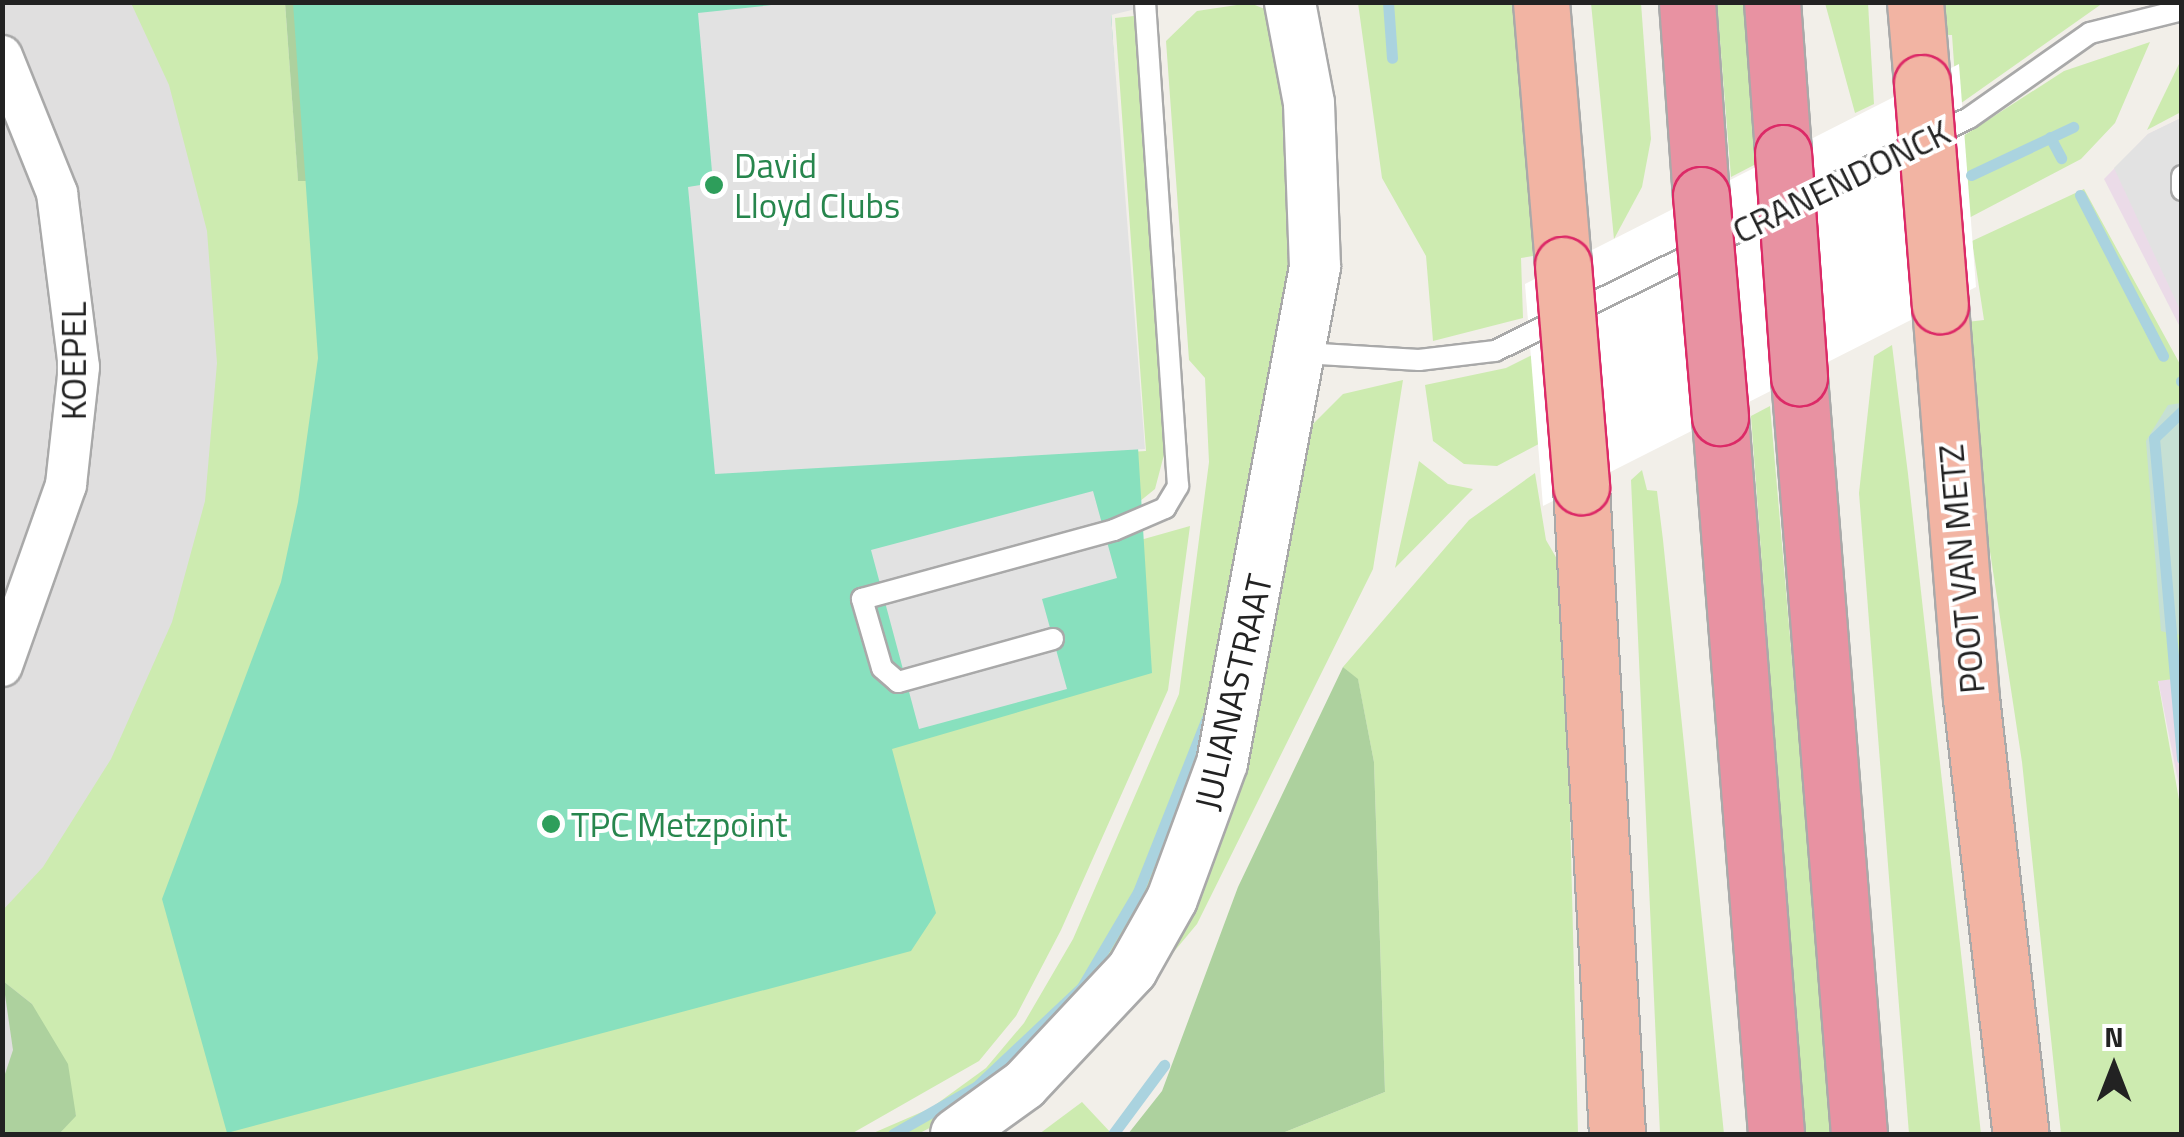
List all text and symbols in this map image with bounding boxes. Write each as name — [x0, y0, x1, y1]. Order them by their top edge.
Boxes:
street label: CRANENDONCK — [1726, 110, 1956, 252]
place label: David Lloyd Clubs — [734, 144, 900, 226]
marker: David Lloyd Clubs — [703, 174, 725, 196]
street label: KOEPEL — [52, 302, 94, 420]
street label: POOT VAN METZ — [1929, 443, 1993, 695]
street label: JULIANASTRAAT — [1186, 570, 1280, 814]
place label: TPC Metzpoint — [571, 803, 787, 845]
marker: TPC Metzpoint — [540, 813, 562, 835]
text: N — [2104, 1015, 2124, 1058]
north arrow — [2064, 1017, 2164, 1117]

